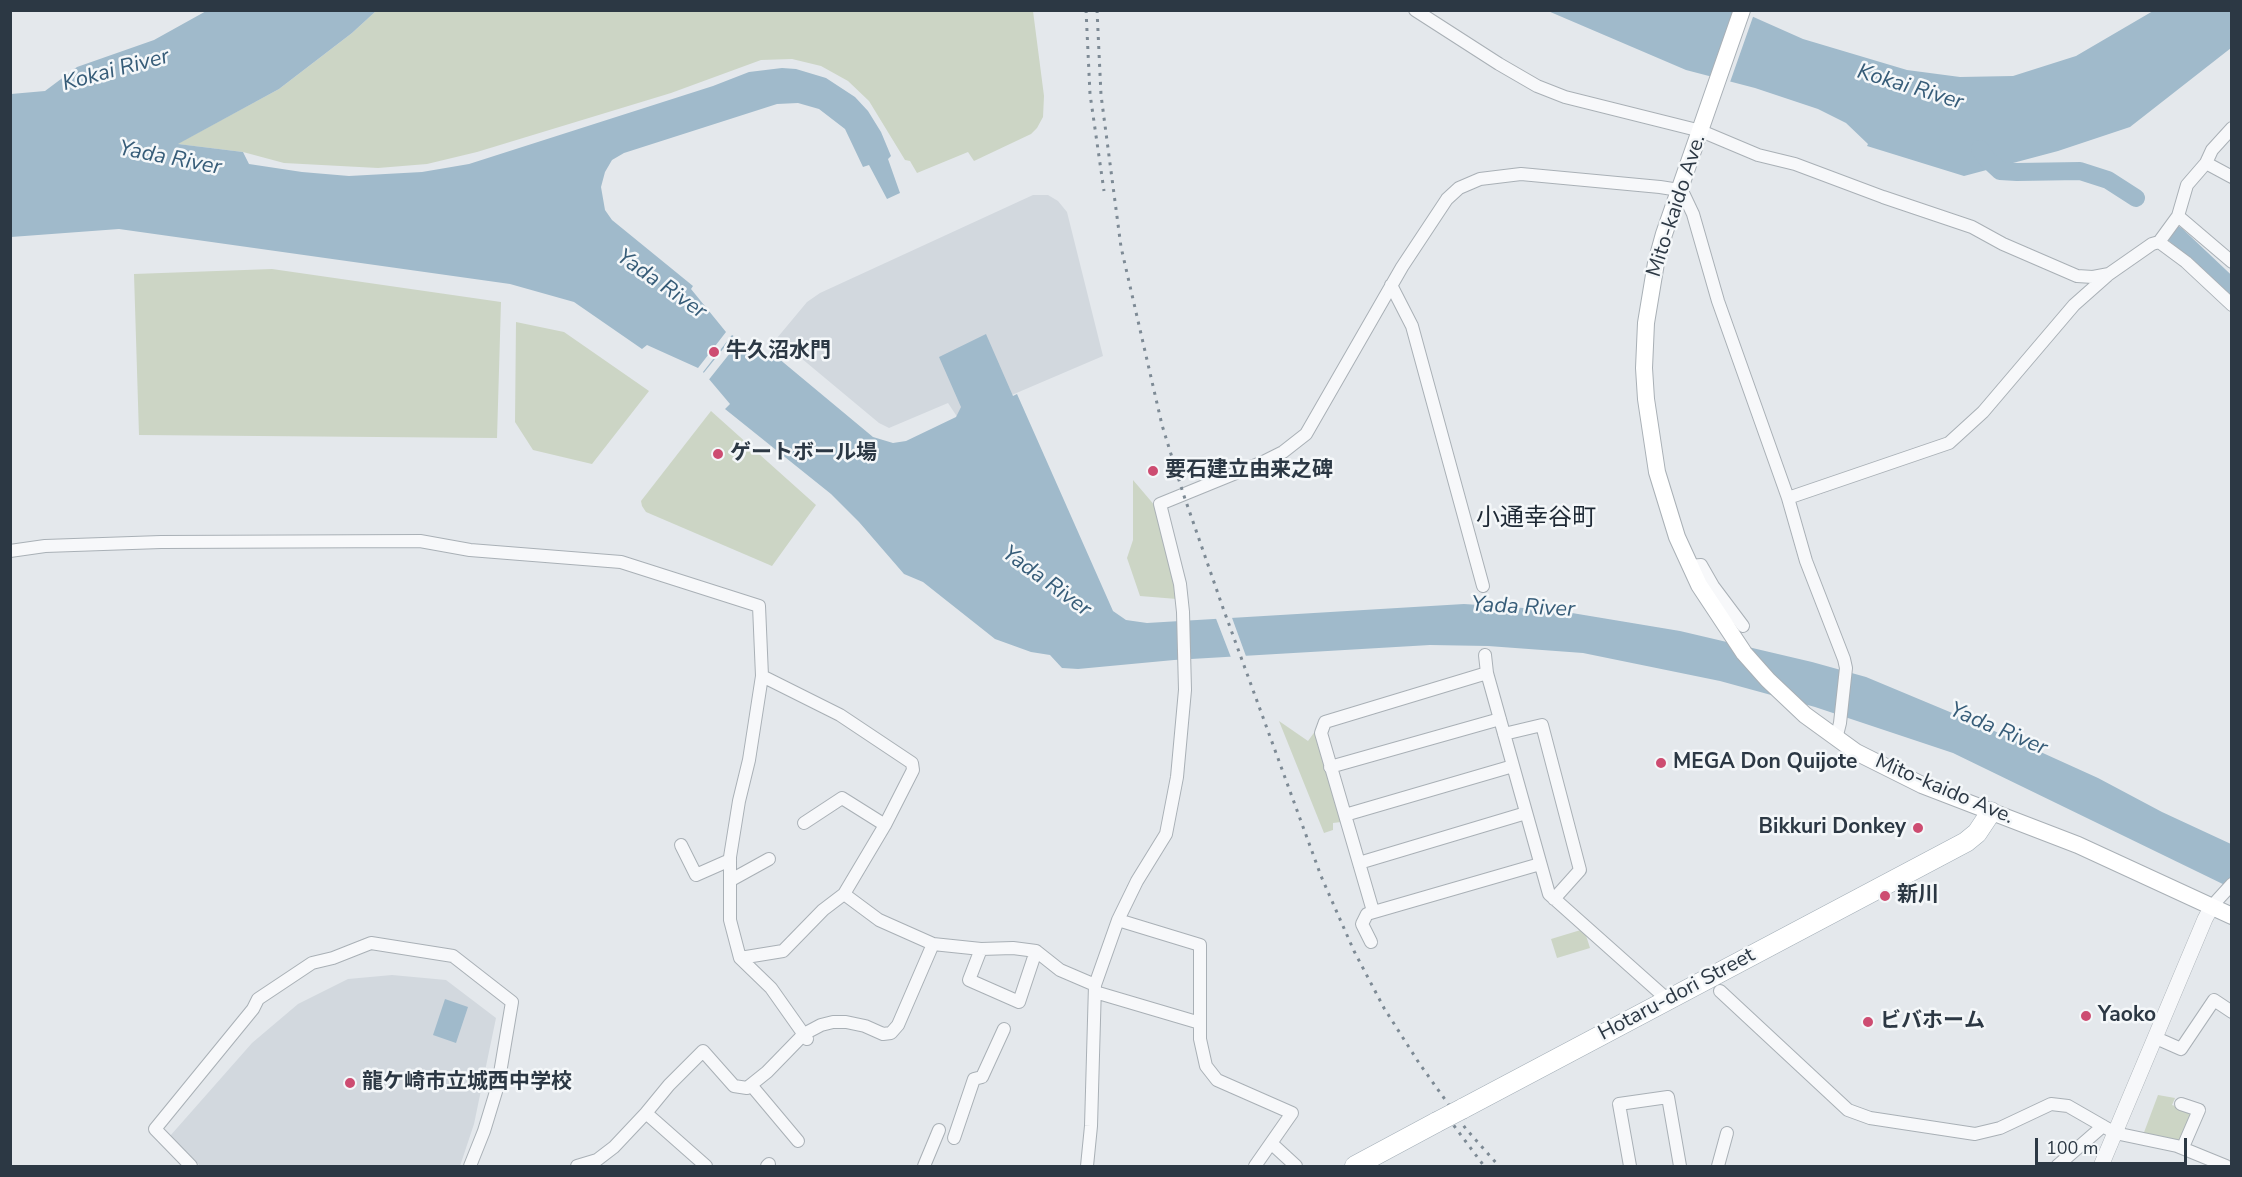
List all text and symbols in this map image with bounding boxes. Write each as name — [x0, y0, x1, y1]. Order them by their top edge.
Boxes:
water label: Kokai River — [60, 44, 172, 98]
water label: Kokai River — [1854, 59, 1966, 117]
street label: Mito-kaido Ave. — [1642, 132, 1712, 280]
water label: Yada River — [117, 136, 223, 182]
water label: Yada River — [611, 244, 711, 326]
place label: 牛久沼水門 — [726, 339, 831, 365]
marker: 牛久沼水門 — [707, 345, 721, 359]
place label: ゲートボール場 — [730, 441, 877, 467]
marker: ゲートボール場 — [711, 447, 725, 461]
place label: 要石建立由来之碑 — [1165, 458, 1333, 484]
marker: 要石建立由来之碑 — [1146, 464, 1160, 478]
district label: 小通幸谷町 — [1476, 505, 1596, 533]
water label: Yada River — [996, 541, 1096, 623]
water label: Yada River — [1470, 592, 1576, 624]
water label: Yada River — [1945, 698, 2051, 762]
street label: Mito-kaido Ave. — [1871, 749, 2017, 831]
place label: MEGA Don Quijote — [1673, 750, 1857, 776]
marker: MEGA Don Quijote — [1654, 756, 1668, 770]
place label: Bikkuri Donkey — [1759, 815, 1906, 841]
marker: Bikkuri Donkey — [1911, 821, 1925, 835]
place label: 新川 — [1897, 883, 1939, 909]
marker: 新川 — [1878, 889, 1892, 903]
street label: Hotaru-dori Street — [1594, 943, 1760, 1047]
place label: Yaoko — [2098, 1003, 2156, 1029]
place label: ビバホーム — [1880, 1009, 1985, 1035]
marker: Yaoko — [2079, 1009, 2093, 1023]
marker: ビバホーム — [1861, 1015, 1875, 1029]
place label: 龍ケ崎市立城西中学校 — [362, 1070, 572, 1096]
marker: 龍ケ崎市立城西中学校 — [343, 1076, 357, 1090]
scale bar — [2038, 1126, 2190, 1164]
text: 100 m — [2046, 1136, 2098, 1160]

